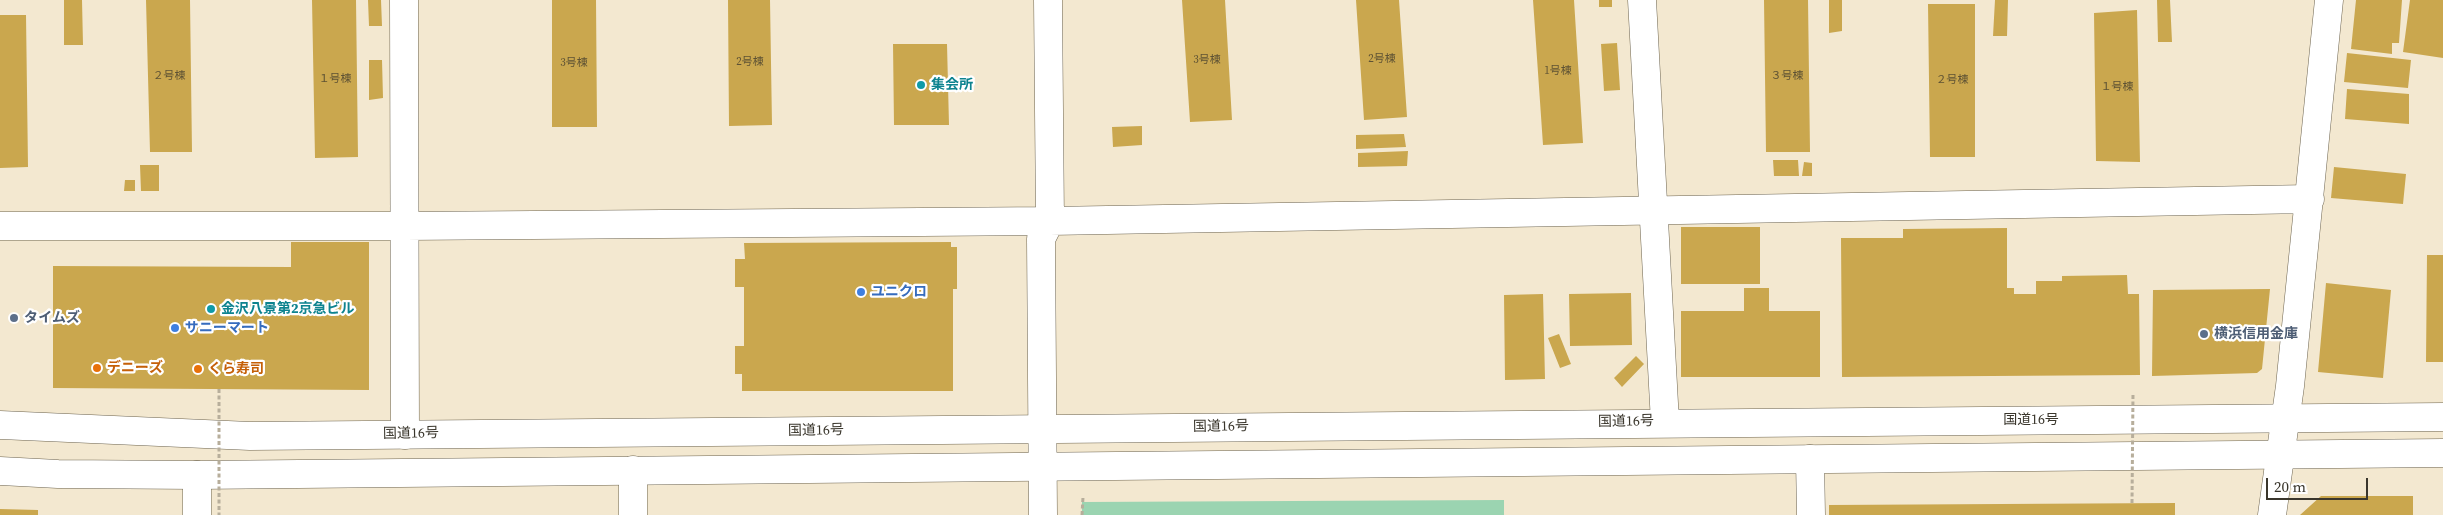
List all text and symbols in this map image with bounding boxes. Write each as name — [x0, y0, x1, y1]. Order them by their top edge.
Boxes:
house number: 2号棟 — [1368, 52, 1396, 66]
house number: 3号棟 — [1193, 53, 1221, 67]
house number: 2号棟 — [736, 55, 764, 69]
house number: 3号棟 — [560, 56, 588, 70]
house number: 1号棟 — [1544, 64, 1572, 78]
house number: ２号棟 — [153, 69, 185, 83]
house number: ３号棟 — [1771, 69, 1803, 83]
house number: １号棟 — [319, 72, 351, 86]
house number: ２号棟 — [1936, 73, 1968, 87]
place label: 集会所 — [931, 77, 973, 93]
marker: 集会所 — [915, 79, 927, 91]
house number: １号棟 — [2101, 80, 2133, 94]
place label: ユニクロ — [871, 284, 927, 300]
marker: ユニクロ — [855, 286, 867, 298]
place label: 金沢八景第2京急ビル — [221, 301, 355, 317]
marker: 金沢八景第2京急ビル — [205, 303, 217, 315]
place label: タイムズ — [24, 310, 80, 326]
marker: タイムズ — [8, 312, 20, 324]
place label: サニーマート — [185, 320, 269, 336]
marker: サニーマート — [169, 322, 181, 334]
place label: 横浜信用金庫 — [2214, 326, 2298, 342]
marker: 横浜信用金庫 — [2198, 328, 2210, 340]
place label: デニーズ — [107, 360, 163, 376]
place label: くら寿司 — [208, 361, 264, 377]
marker: デニーズ — [91, 362, 103, 374]
marker: くら寿司 — [192, 363, 204, 375]
street label: 国道16号 — [2003, 412, 2059, 428]
street label: 国道16号 — [1598, 413, 1654, 431]
street label: 国道16号 — [1193, 418, 1249, 436]
street label: 国道16号 — [788, 422, 844, 440]
street label: 国道16号 — [383, 425, 439, 443]
scale bar — [2268, 468, 2370, 500]
text: 20 m — [2274, 476, 2306, 497]

